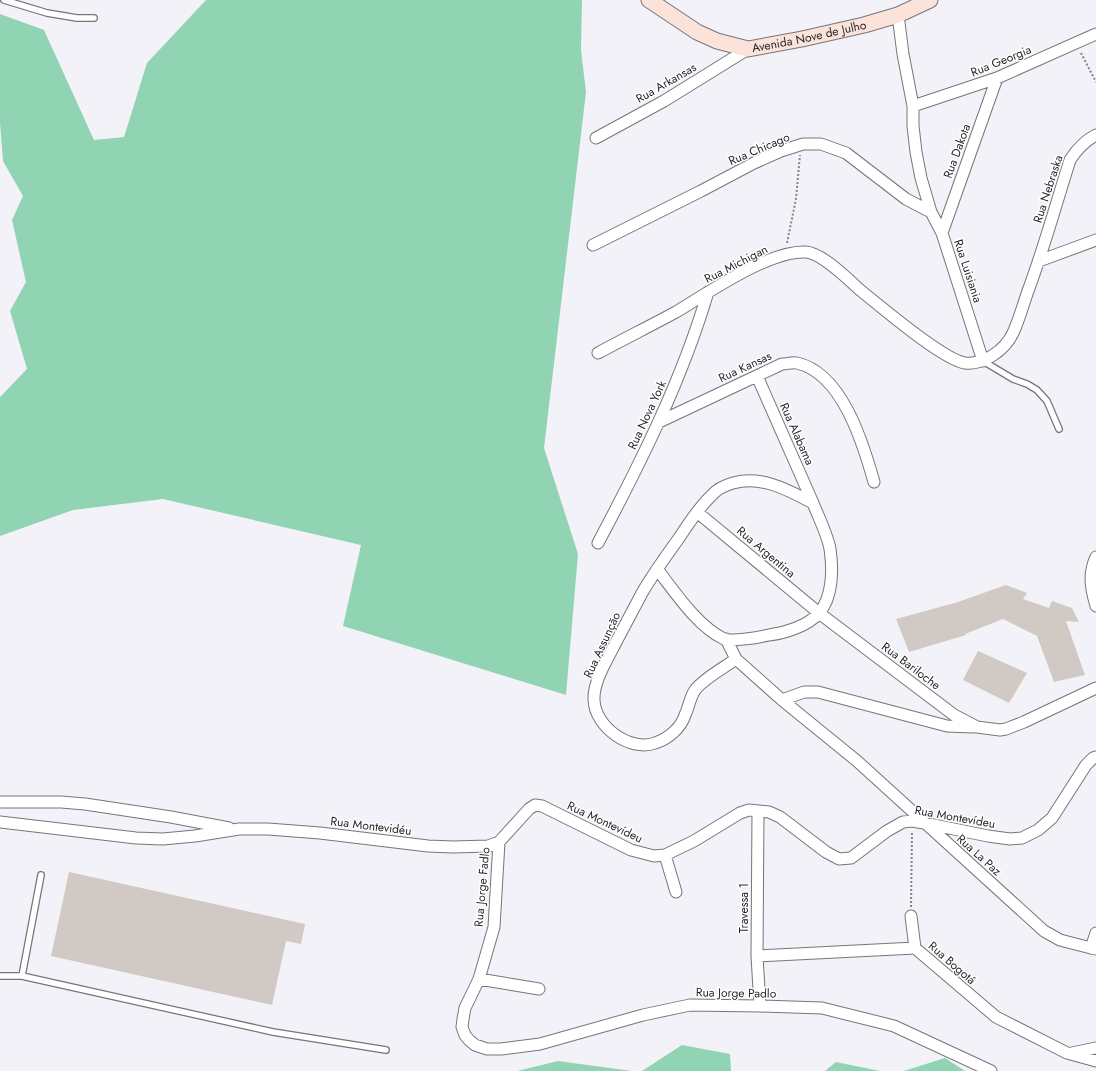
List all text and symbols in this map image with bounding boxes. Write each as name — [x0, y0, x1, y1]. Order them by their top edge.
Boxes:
street label: Avenida Nove de Julho — [750, 16, 868, 57]
street label: Rua Georgia — [968, 41, 1034, 81]
street label: Rua Arkansas — [632, 58, 700, 108]
street label: Rua Dakota — [939, 121, 975, 181]
street label: Rua Chicago — [726, 128, 793, 170]
street label: Rua Nebraska — [1029, 152, 1068, 225]
street label: Rua Luisiania — [949, 237, 987, 305]
street label: Rua Michigan — [701, 240, 771, 288]
street label: Rua Kansas — [716, 347, 775, 387]
street label: Rua Nova York — [623, 377, 671, 452]
street label: Rua Alabama — [775, 400, 819, 468]
street label: Rua Argentina — [733, 522, 799, 582]
street label: Rua Assunção — [579, 609, 625, 681]
street label: Rua Bariloche — [878, 638, 944, 694]
street label: Rua Montevídeu — [564, 797, 646, 847]
street label: Rua Montevídeu — [913, 801, 997, 833]
street label: Rua Montevidéu — [329, 812, 413, 840]
street label: Rua La Paz — [953, 830, 1006, 880]
street label: Rua Jorge Fadlo — [470, 846, 494, 928]
street label: Travessa 1 — [735, 883, 753, 933]
street label: Rua Bogotá — [924, 937, 980, 989]
street label: Rua Jorge Padlo — [696, 983, 777, 1003]

